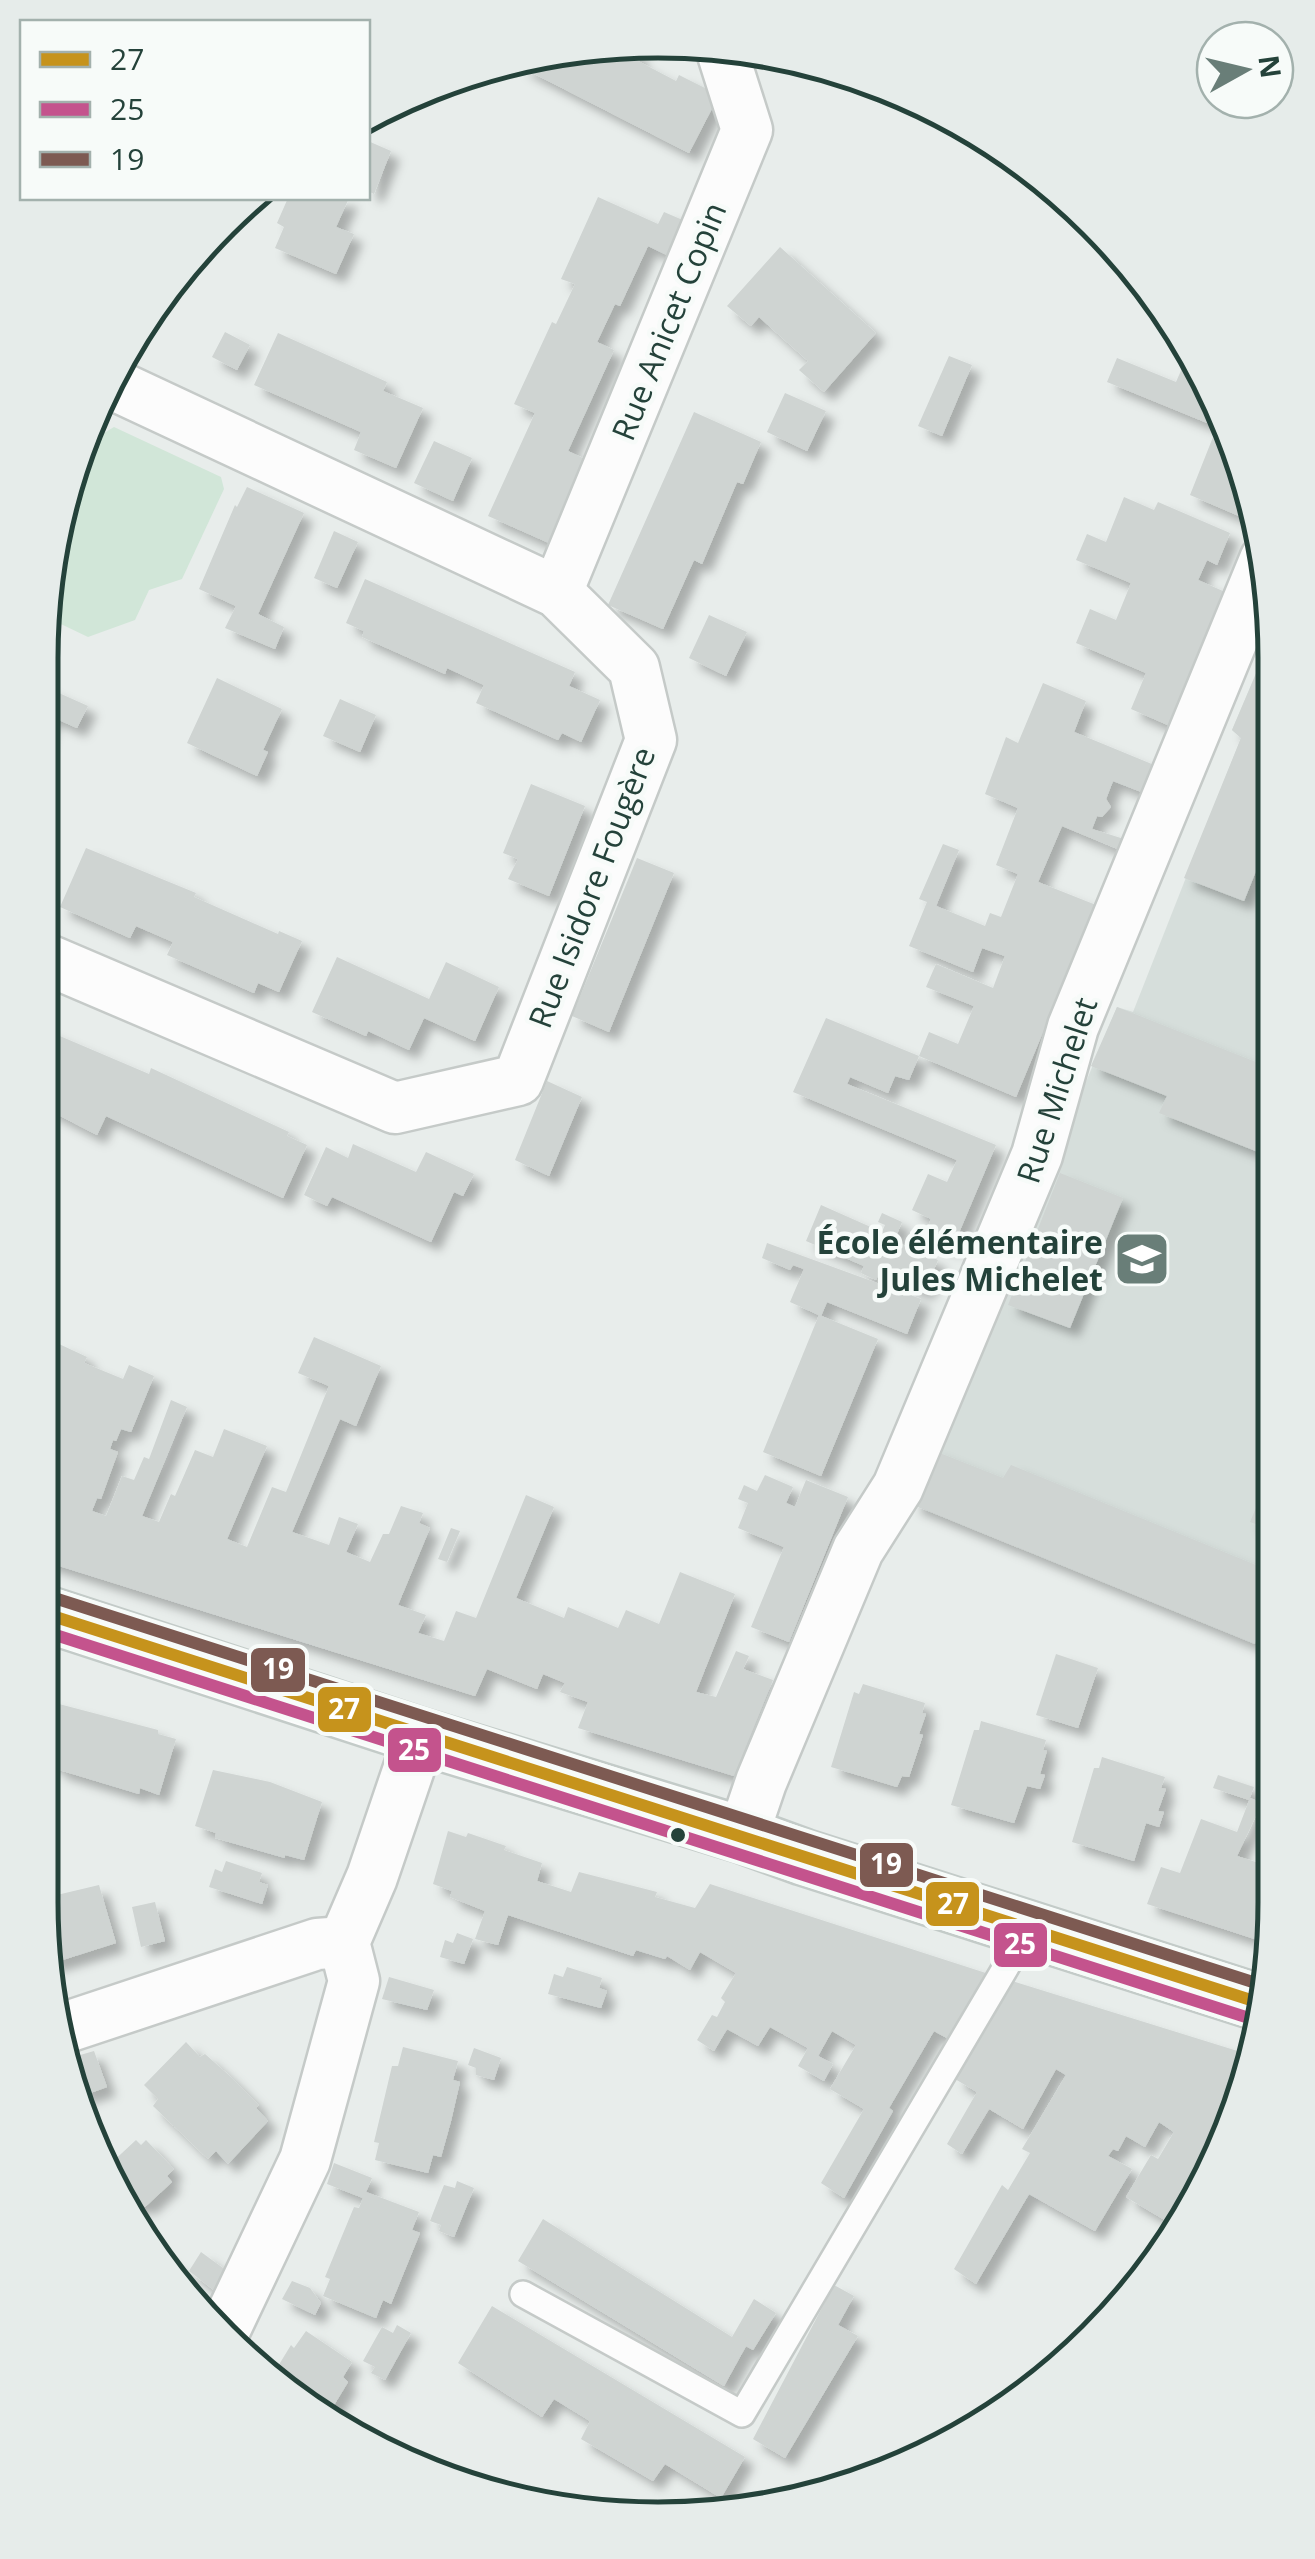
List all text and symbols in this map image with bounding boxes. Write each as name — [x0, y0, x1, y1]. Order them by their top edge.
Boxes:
legend — [20, 20, 370, 200]
north arrow — [1195, 20, 1295, 120]
text: 27 — [110, 38, 144, 79]
text: N — [1250, 52, 1291, 80]
text: 25 — [110, 88, 144, 129]
text: 19 — [110, 138, 144, 179]
street label: Rue Anicet Copin — [601, 196, 735, 446]
street label: Rue Isidore Fougère — [518, 740, 664, 1034]
street label: Rue Michelet — [1006, 992, 1106, 1188]
place label: École élémentaire Jules Michelet — [816, 1220, 1103, 1300]
school or university icon: École élémentaire Jules Michelet — [1112, 1229, 1172, 1289]
line badge: 19 — [249, 1646, 307, 1694]
text: 19 — [262, 1649, 294, 1687]
line badge: 27 — [316, 1685, 373, 1734]
text: 27 — [328, 1689, 360, 1727]
line badge: 25 — [386, 1726, 443, 1774]
text: 25 — [398, 1730, 430, 1768]
unlabelled marker — [668, 1825, 688, 1845]
line badge: 19 — [858, 1841, 915, 1889]
text: 19 — [870, 1844, 902, 1882]
line badge: 27 — [924, 1880, 981, 1928]
text: 27 — [937, 1884, 969, 1922]
line badge: 25 — [992, 1921, 1049, 1969]
text: 25 — [1004, 1924, 1036, 1962]

